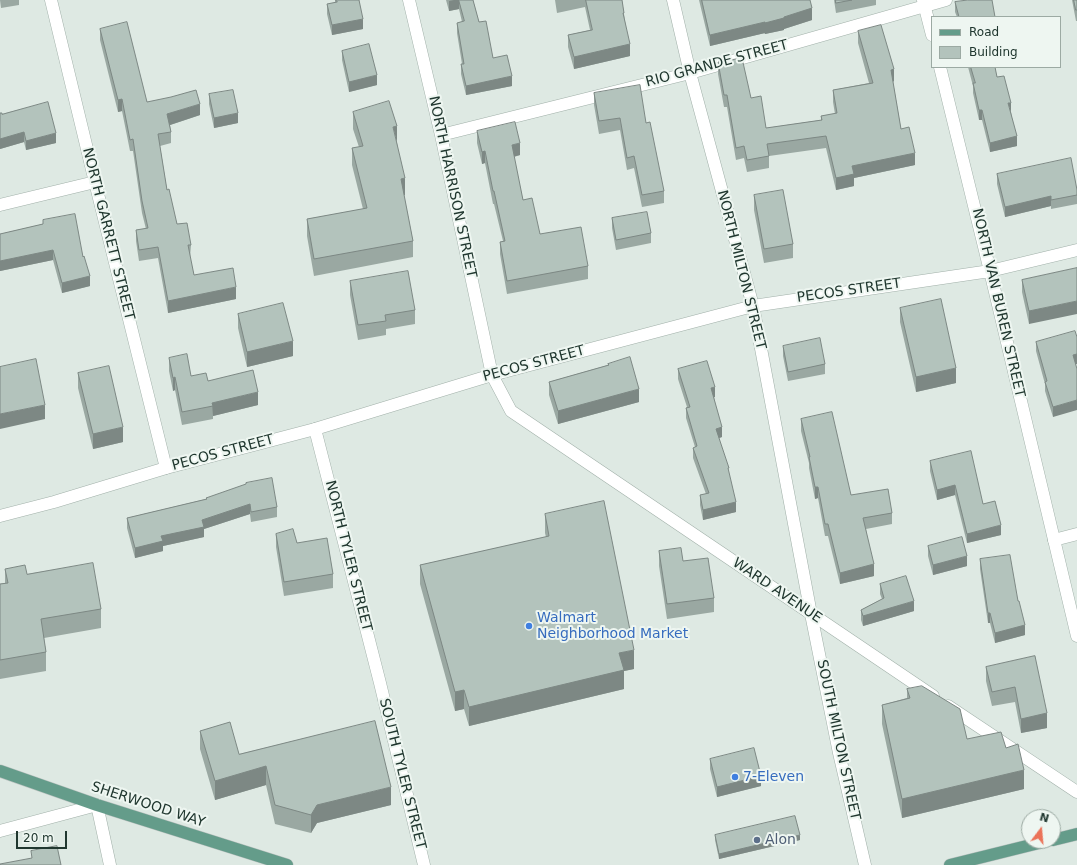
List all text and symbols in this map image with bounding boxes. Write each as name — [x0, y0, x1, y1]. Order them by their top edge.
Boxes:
legend — [931, 16, 1061, 68]
text: Road — [969, 25, 999, 39]
street label: RIO GRANDE STREET — [644, 37, 790, 91]
text: Building — [969, 45, 1018, 59]
street label: NORTH HARRISON STREET — [424, 94, 480, 280]
street label: NORTH GARRETT STREET — [78, 146, 138, 322]
street label: NORTH MILTON STREET — [713, 189, 769, 351]
street label: NORTH VAN BUREN STREET — [968, 207, 1028, 399]
street label: PECOS STREET — [796, 275, 902, 307]
street label: PECOS STREET — [481, 342, 587, 386]
street label: PECOS STREET — [170, 431, 276, 475]
street label: NORTH TYLER STREET — [321, 479, 375, 633]
street label: WARD AVENUE — [729, 555, 825, 627]
place label: Walmart Neighborhood Market — [537, 610, 688, 642]
marker: Walmart Neighborhood Market — [524, 621, 534, 631]
street label: SOUTH MILTON STREET — [813, 658, 863, 822]
street label: SOUTH TYLER STREET — [375, 697, 429, 851]
place label: 7-Eleven — [743, 769, 804, 785]
marker: 7-Eleven — [730, 772, 740, 782]
street label: SHERWOOD WAY — [89, 779, 207, 831]
north arrow — [1021, 809, 1061, 849]
text: N — [1038, 810, 1050, 825]
scale bar — [18, 823, 69, 849]
text: 20 m — [23, 831, 54, 845]
place label: Alon — [765, 832, 796, 848]
marker: Alon — [752, 835, 762, 845]

